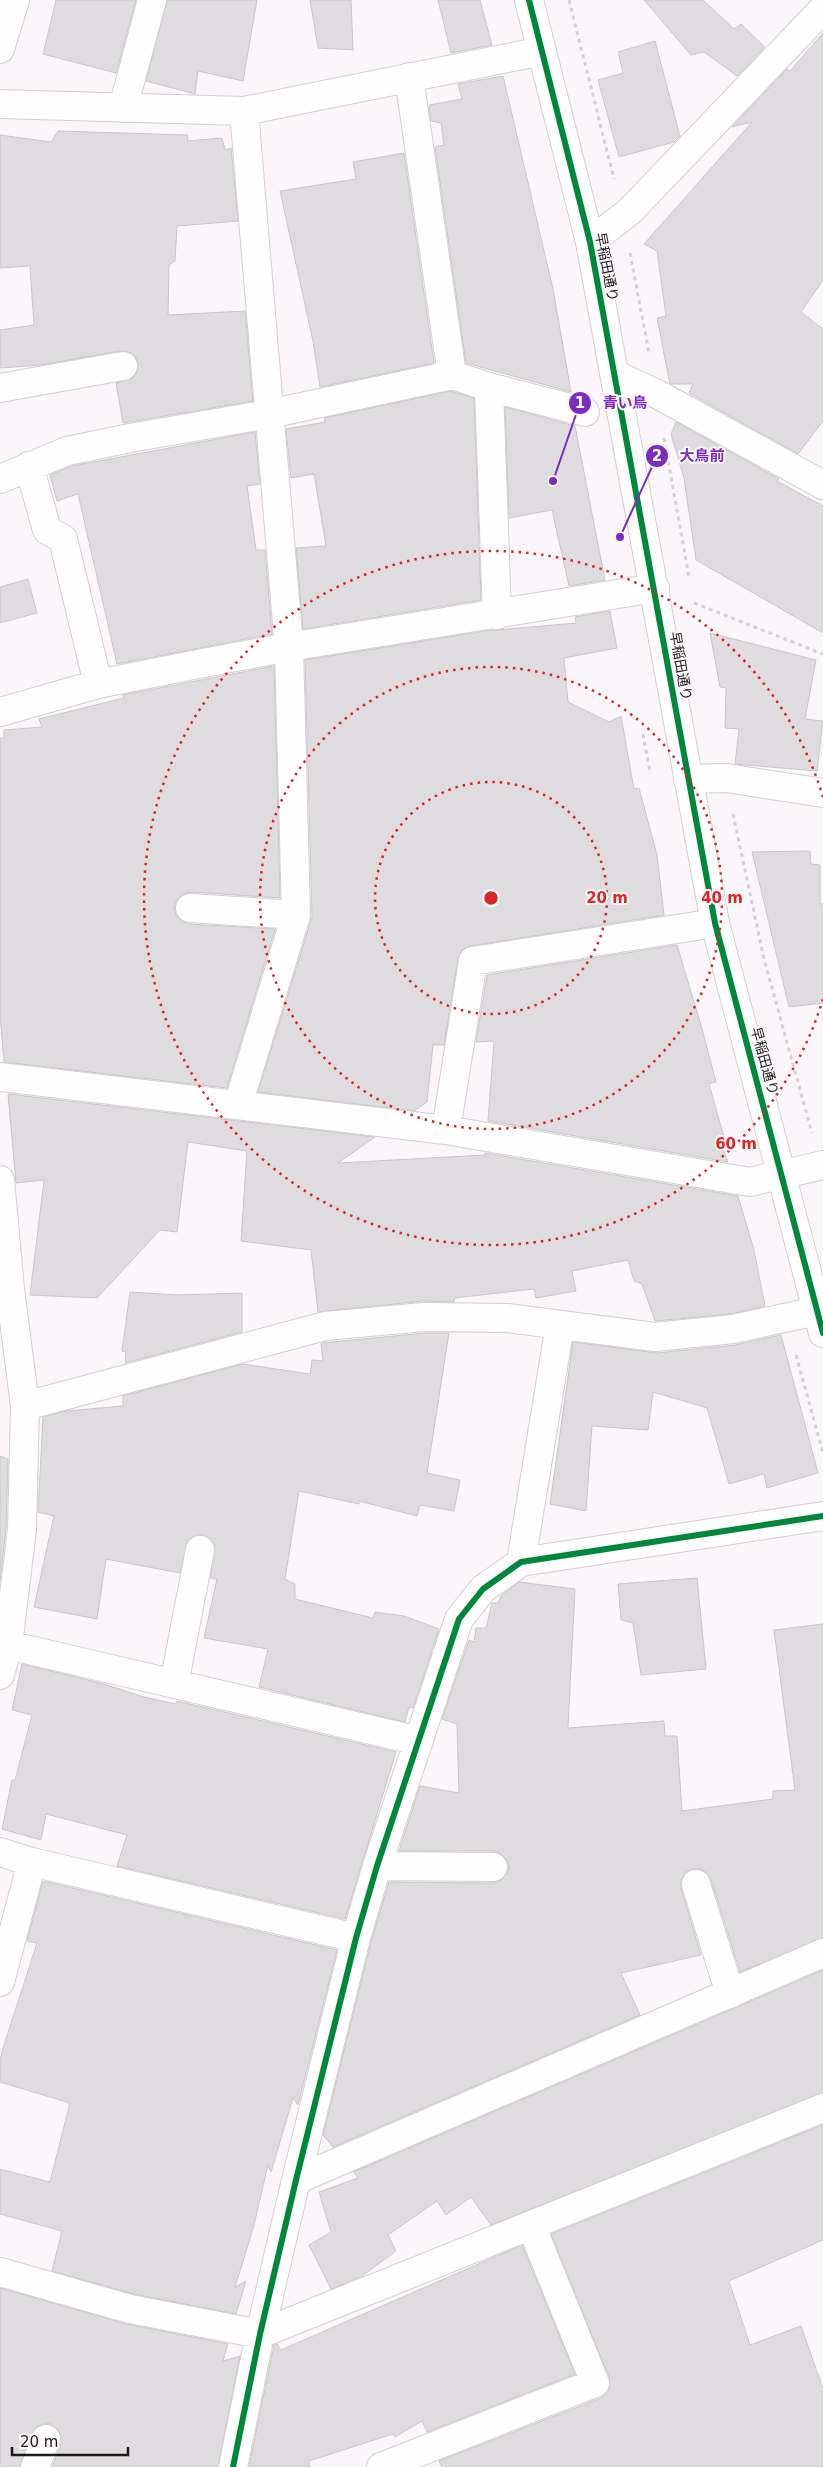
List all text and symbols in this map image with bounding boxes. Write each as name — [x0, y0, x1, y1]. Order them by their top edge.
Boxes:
street label: 早稲田通り — [592, 231, 622, 303]
callout: 青い鳥 — [568, 388, 658, 418]
text: 1 — [575, 394, 585, 412]
text: 青い鳥 — [602, 394, 648, 412]
callout: 大鳥前 — [644, 441, 734, 471]
text: 2 — [652, 447, 662, 465]
text: 大鳥前 — [679, 447, 725, 465]
street label: 早稲田通り — [667, 630, 695, 702]
centre of rings — [482, 889, 500, 907]
text: 20 m — [586, 889, 628, 907]
text: 40 m — [701, 889, 743, 907]
street label: 早稲田通り — [748, 1025, 782, 1097]
text: 60 m — [715, 1135, 757, 1153]
scale bar — [12, 2424, 129, 2456]
text: 20 m — [20, 2433, 58, 2451]

